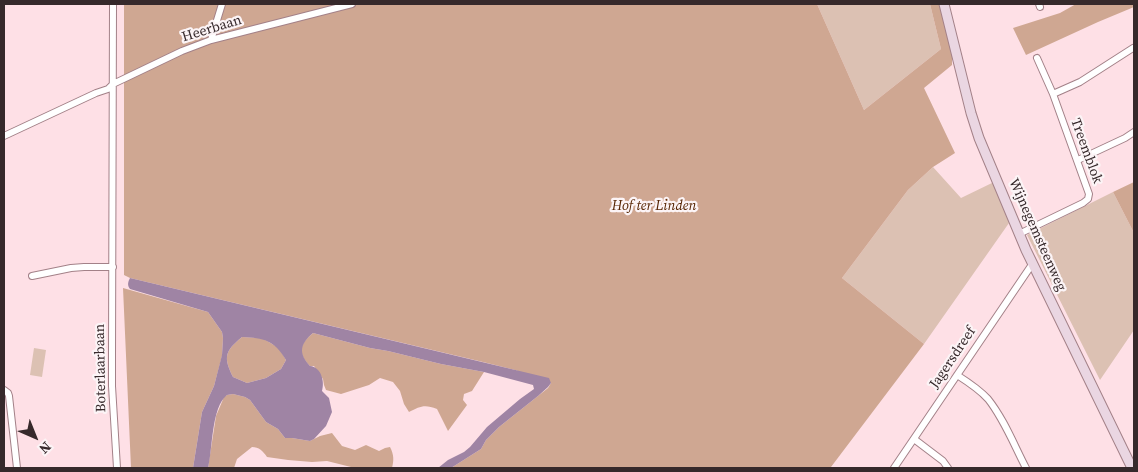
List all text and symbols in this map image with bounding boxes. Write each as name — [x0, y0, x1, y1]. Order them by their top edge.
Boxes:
street label: Heerbaan — [180, 12, 244, 46]
street label: Treemblok — [1066, 116, 1106, 186]
street label: Wijnegemsteenweg — [1005, 176, 1069, 294]
park label: Hof ter Linden — [612, 198, 696, 214]
street label: Boterlaarbaan — [92, 324, 110, 412]
street label: Jagersdreef — [926, 324, 980, 392]
north arrow — [10, 412, 60, 462]
text: N — [35, 437, 56, 459]

